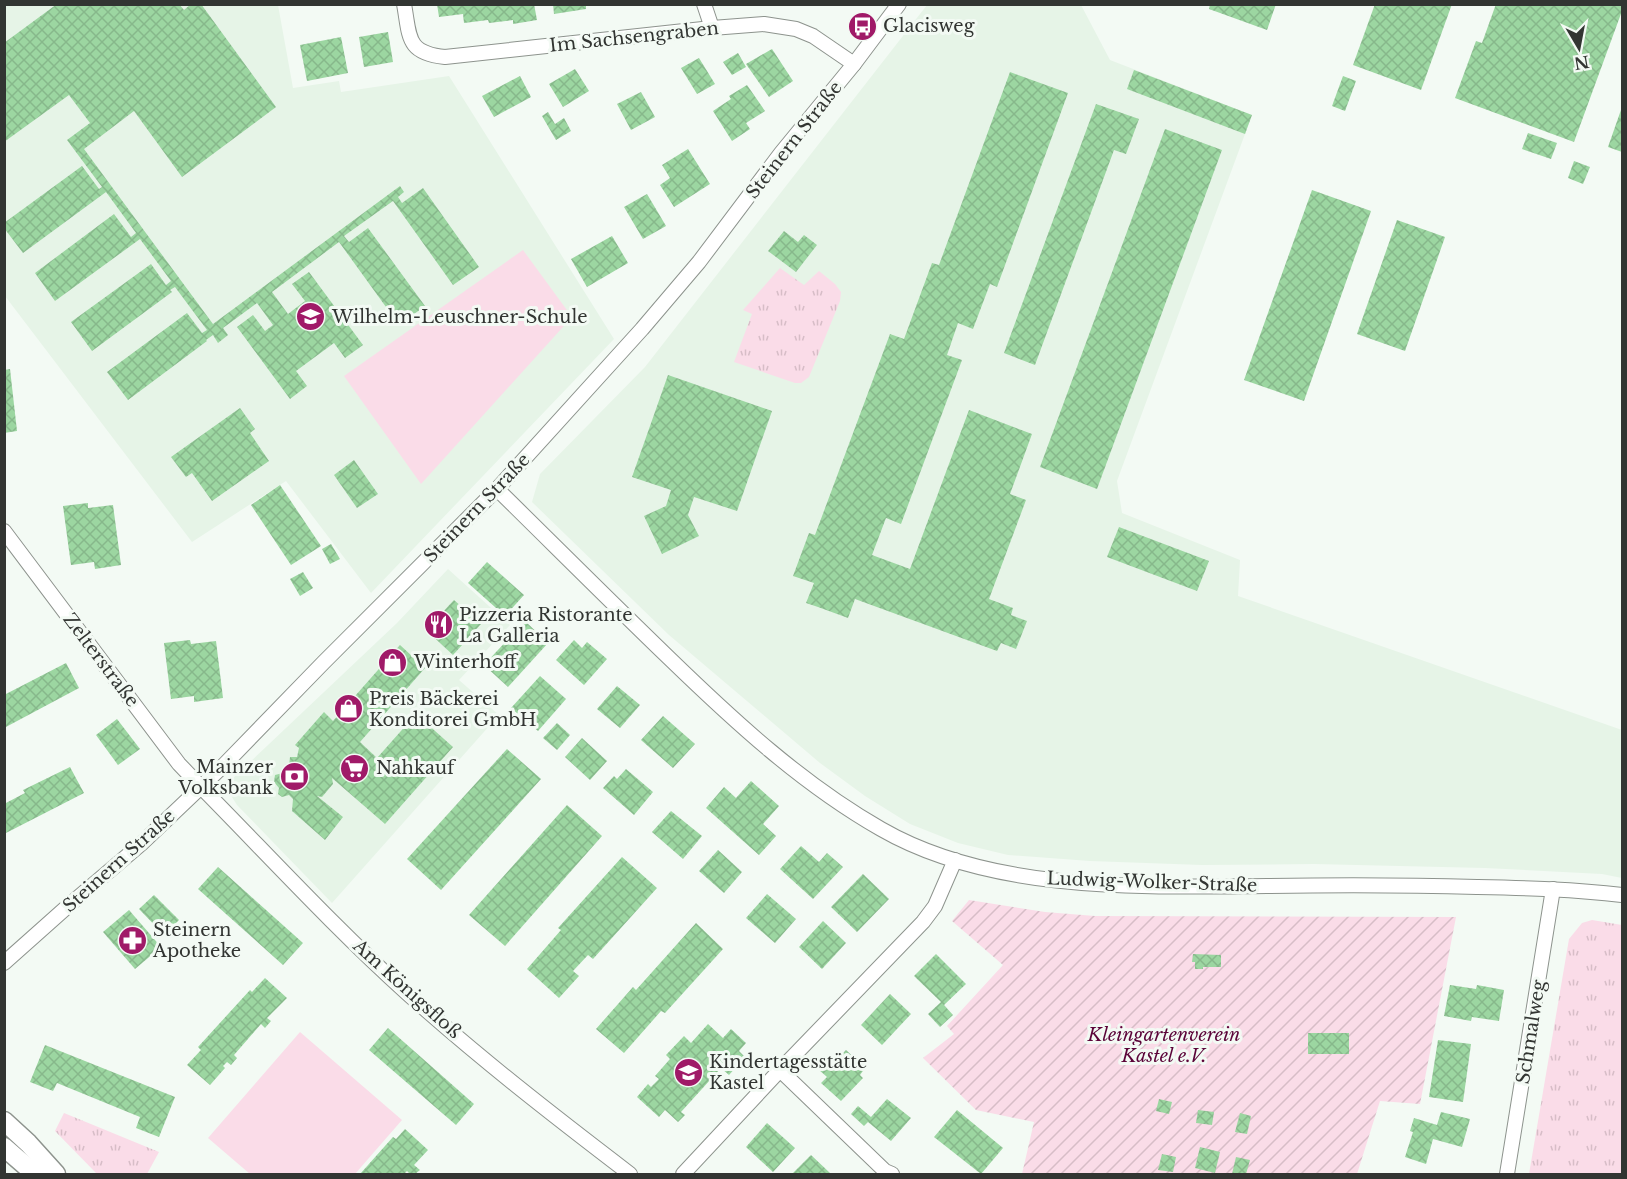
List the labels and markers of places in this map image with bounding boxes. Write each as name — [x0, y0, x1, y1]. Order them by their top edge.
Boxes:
bus stop icon: Glacisweg — [846, 10, 878, 42]
place label: Glacisweg — [883, 15, 975, 37]
school or university icon: Wilhelm-Leuschner-Schule — [295, 301, 327, 333]
place label: Wilhelm-Leuschner-Schule — [331, 306, 588, 328]
place label: Pizzeria Ristorante La Galleria — [459, 604, 633, 647]
restaurant icon: Pizzeria Ristorante La Galleria — [422, 609, 454, 641]
shop icon: Winterhoff — [377, 646, 409, 678]
place label: Winterhoff — [413, 651, 518, 673]
place label: Preis Bäckerei Konditorei GmbH — [369, 688, 537, 731]
shop icon: Preis Bäckerei Konditorei GmbH — [332, 693, 364, 725]
supermarket icon: Nahkauf — [339, 752, 371, 784]
place label: Mainzer Volksbank — [177, 756, 273, 799]
place label: Nahkauf — [376, 757, 457, 779]
bank icon: Mainzer Volksbank — [278, 761, 310, 793]
place label: Steinern Apotheke — [152, 919, 241, 962]
pharmacy icon: Steinern Apotheke — [116, 924, 148, 956]
place label: Kindertagesstätte Kastel — [709, 1051, 867, 1094]
school or university icon: Kindertagesstätte Kastel — [672, 1056, 704, 1088]

